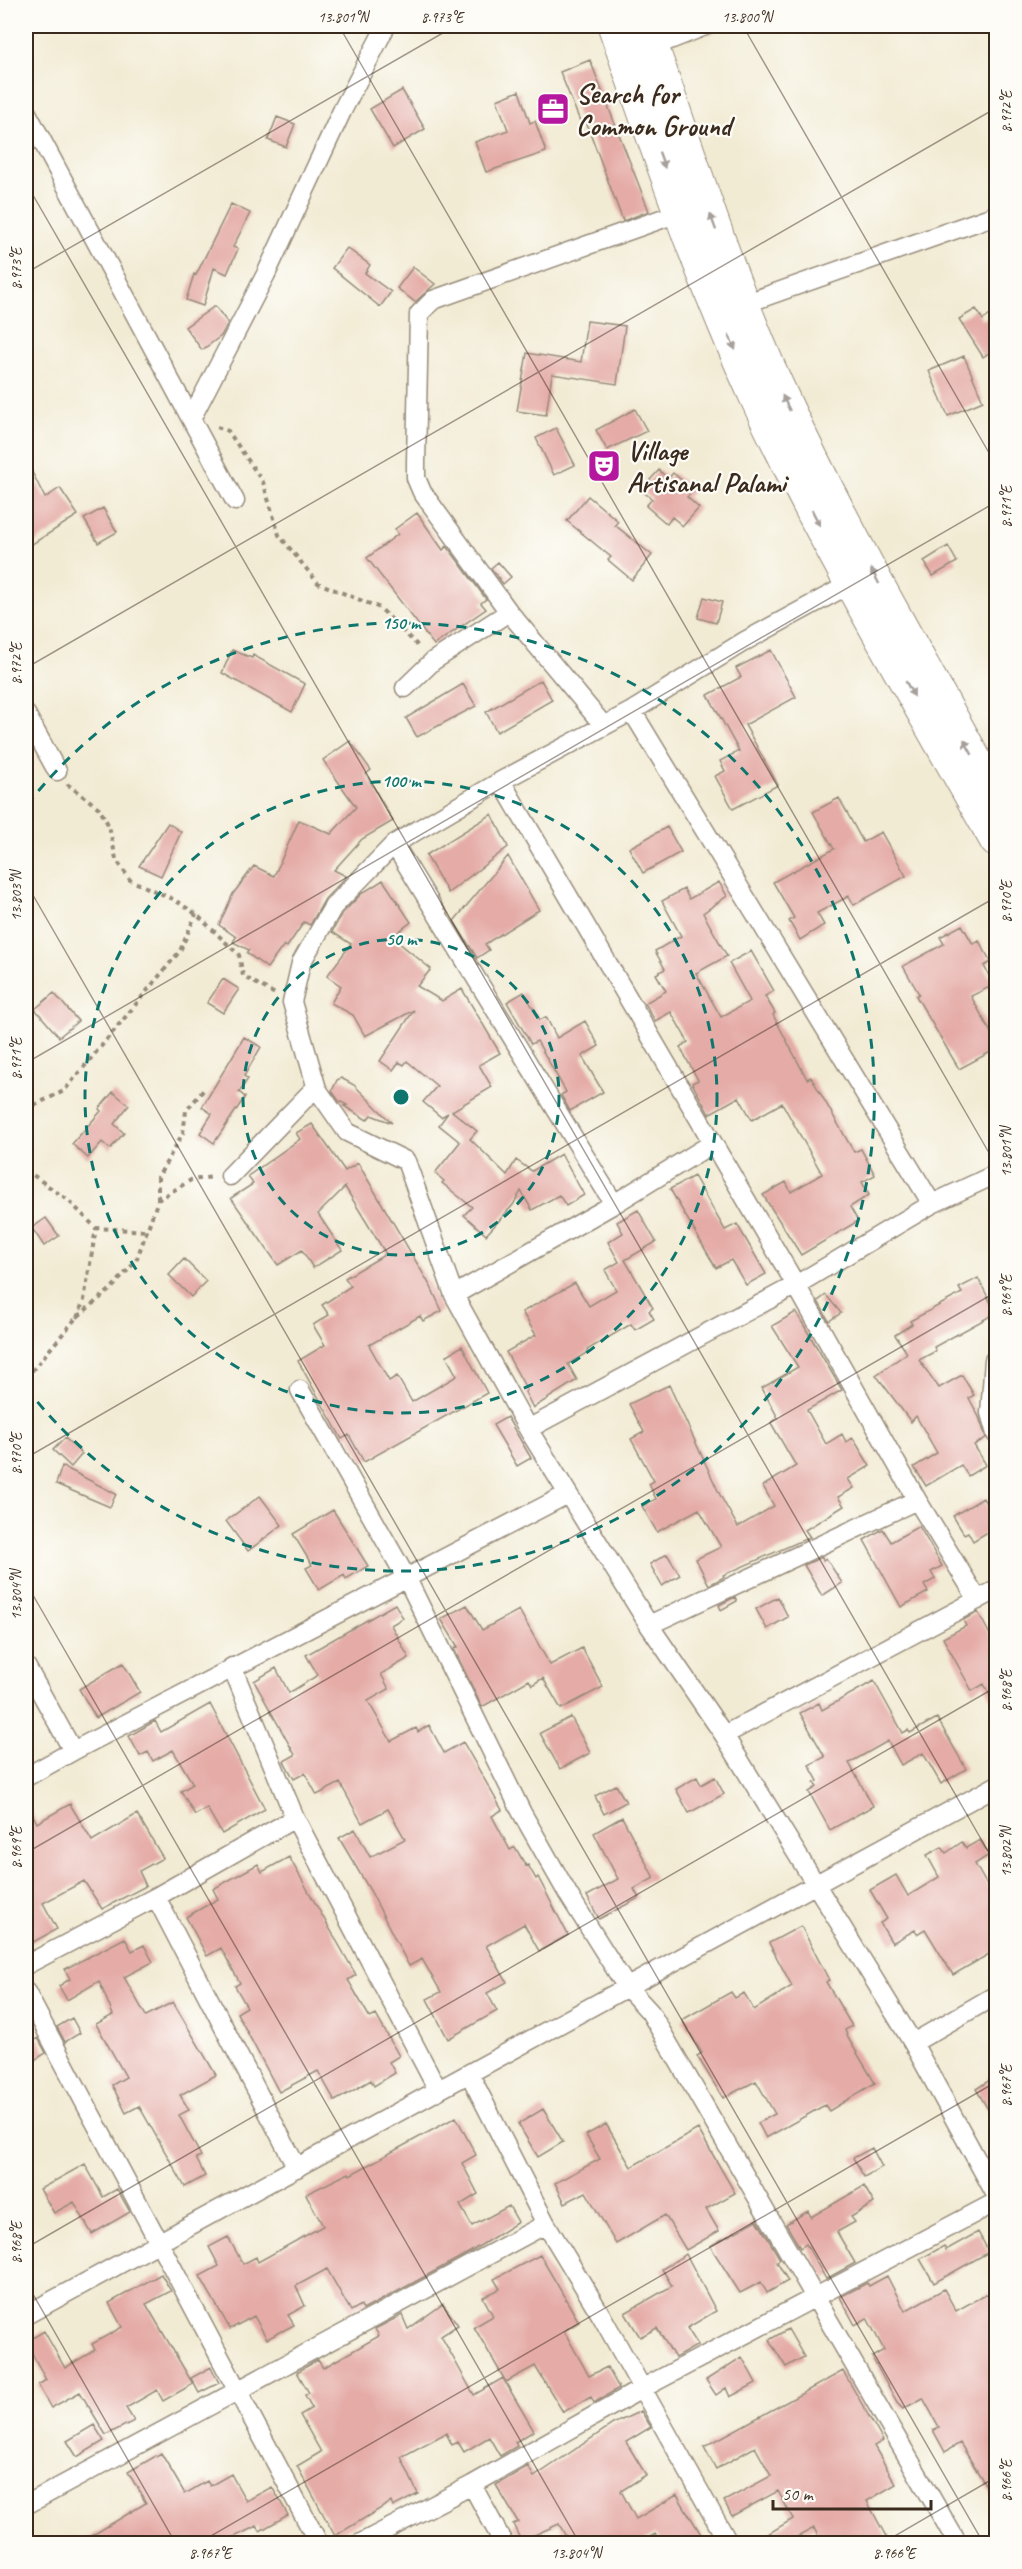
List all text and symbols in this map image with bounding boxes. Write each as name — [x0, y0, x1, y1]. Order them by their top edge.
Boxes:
text: 13.801°N — [318, 8, 371, 27]
text: 8.973°E — [421, 8, 465, 27]
text: 13.800°N — [722, 8, 775, 27]
place label: Search for Common Ground — [576, 76, 736, 143]
text: 8.972°E — [997, 89, 1016, 133]
office icon: Search for Common Ground — [535, 91, 571, 127]
one-way arrow — [657, 151, 667, 169]
one-way arrow — [708, 213, 717, 231]
text: 8.973°E — [7, 246, 26, 290]
one-way arrow — [727, 333, 737, 351]
one-way arrow — [781, 394, 791, 411]
place label: Village Artisanal Palami — [627, 433, 789, 500]
theatre icon: Village Artisanal Palami — [586, 448, 622, 484]
text: 8.971°E — [997, 484, 1016, 528]
one-way arrow — [811, 509, 821, 526]
one-way arrow — [870, 568, 879, 585]
text: 150 m — [382, 612, 422, 634]
text: 8.972°E — [7, 641, 26, 685]
one-way arrow — [904, 681, 915, 697]
one-way arrow — [963, 738, 973, 755]
text: 100 m — [382, 770, 422, 792]
text: 13.803°N — [7, 868, 26, 921]
text: 8.970°E — [997, 879, 1016, 923]
text: 50 m — [386, 928, 418, 950]
text: 8.971°E — [7, 1036, 26, 1080]
centre of rings — [391, 1087, 411, 1107]
text: 13.801°N — [997, 1124, 1016, 1177]
text: 8.969°E — [997, 1273, 1016, 1317]
text: 8.970°E — [7, 1431, 26, 1475]
text: 13.804°N — [7, 1567, 26, 1620]
text: 8.968°E — [997, 1668, 1016, 1712]
text: 13.802°N — [997, 1824, 1016, 1877]
text: 8.969°E — [7, 1825, 26, 1869]
text: 8.967°E — [997, 2063, 1016, 2107]
text: 8.968°E — [7, 2220, 26, 2264]
text: 8.966°E — [997, 2458, 1016, 2502]
scale bar — [773, 2473, 930, 2511]
text: 50 m — [782, 2483, 815, 2505]
text: 8.967°E — [189, 2544, 233, 2563]
text: 13.804°N — [551, 2544, 604, 2563]
text: 8.966°E — [873, 2544, 917, 2563]

